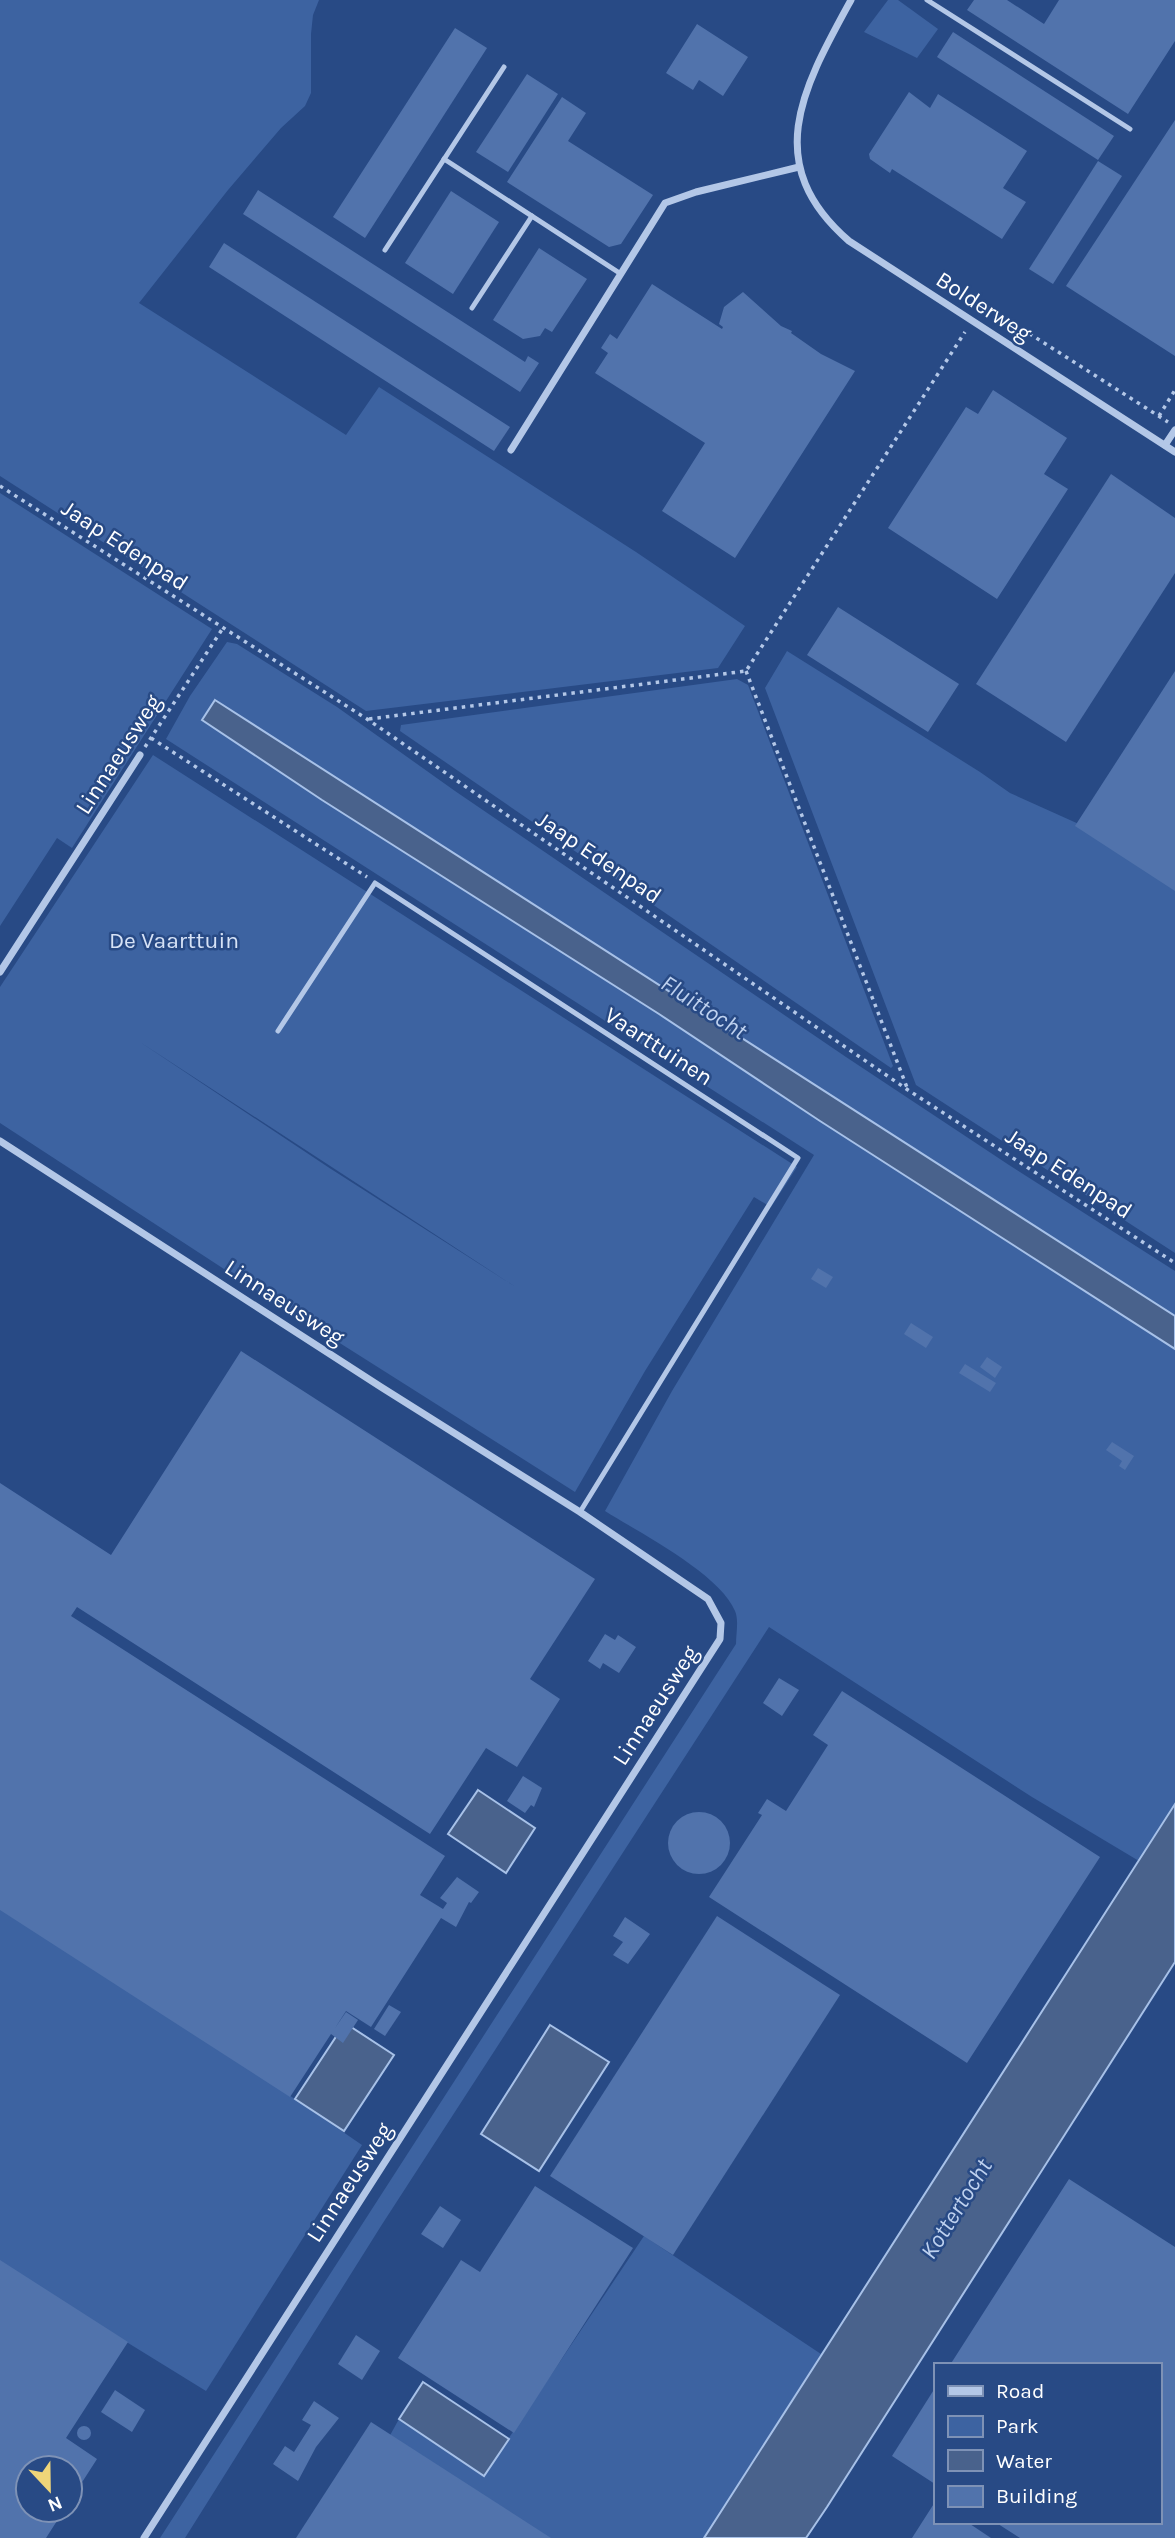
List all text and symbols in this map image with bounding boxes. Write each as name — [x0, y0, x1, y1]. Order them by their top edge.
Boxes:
street label: Bolderweg — [931, 266, 1037, 347]
street label: Jaap Edenpad — [56, 494, 193, 596]
street label: Linnaeusweg — [70, 689, 167, 819]
street label: Jaap Edenpad — [531, 806, 667, 909]
park label: De Vaarttuin — [109, 927, 239, 954]
water label: Fluittocht — [656, 969, 753, 1046]
street label: Vaarttuinen — [600, 1001, 718, 1091]
street label: Jaap Edenpad — [1000, 1122, 1137, 1224]
street label: Linnaeusweg — [220, 1254, 350, 1351]
street label: Linnaeusweg — [607, 1640, 704, 1770]
street label: Linnaeusweg — [301, 2117, 398, 2247]
water label: Kottertocht — [914, 2153, 998, 2264]
legend — [934, 2363, 1161, 2524]
text: Road — [996, 2379, 1044, 2403]
text: Park — [996, 2414, 1039, 2438]
text: Water — [996, 2449, 1052, 2473]
north arrow — [14, 2454, 84, 2524]
text: Building — [996, 2484, 1077, 2508]
text: N — [45, 2491, 65, 2517]

